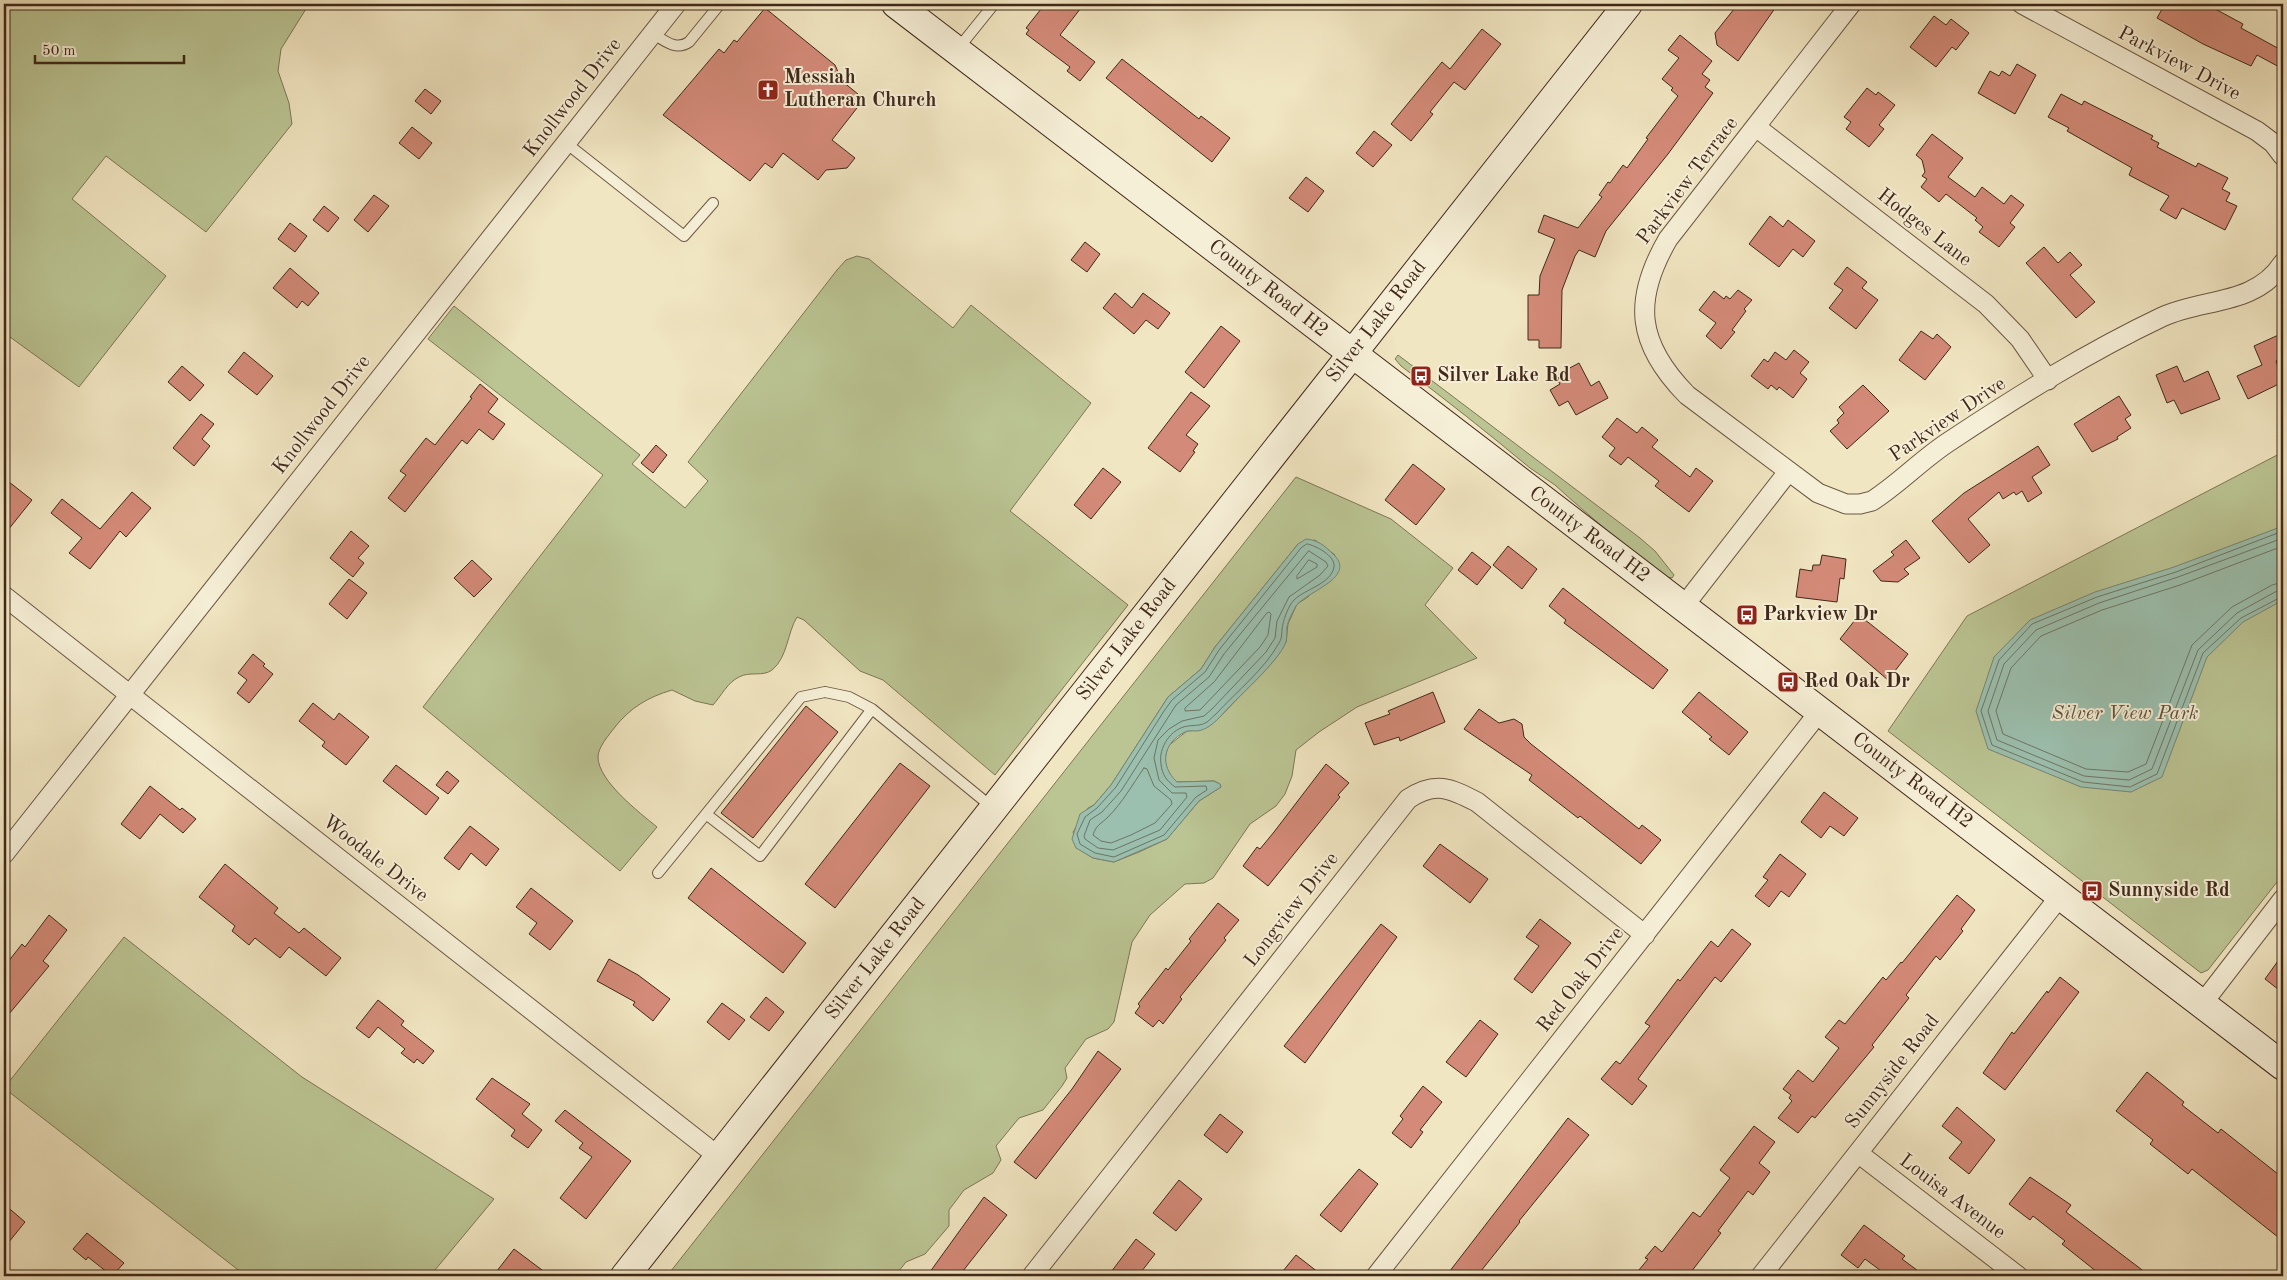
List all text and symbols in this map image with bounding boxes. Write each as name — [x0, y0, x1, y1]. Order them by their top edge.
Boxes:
street label: Parkview Drive — [2114, 23, 2244, 105]
scale bar — [35, 32, 184, 64]
street label: Knollwood Drive — [520, 35, 626, 161]
text: 50 m — [42, 44, 76, 59]
place label: Messiah Lutheran Church — [784, 68, 937, 111]
church icon: Messiah Lutheran Church — [756, 78, 780, 102]
street label: Parkview Terrace — [1634, 114, 1742, 248]
street label: Hodges Lane — [1873, 185, 1975, 271]
street label: County Road H2 — [1205, 236, 1331, 342]
street label: Silver Lake Road — [1323, 257, 1431, 387]
street label: Knollwood Drive — [269, 352, 375, 478]
bus stop icon: Silver Lake Rd — [1409, 364, 1433, 388]
place label: Silver Lake Rd — [1437, 366, 1570, 386]
street label: Parkview Drive — [1886, 374, 2010, 466]
street label: County Road H2 — [1525, 483, 1653, 587]
street label: Silver Lake Road — [1073, 575, 1181, 705]
bus stop icon: Parkview Dr — [1735, 603, 1759, 627]
place label: Parkview Dr — [1763, 605, 1878, 625]
bus stop icon: Red Oak Dr — [1776, 670, 1800, 694]
place label: Red Oak Dr — [1804, 672, 1910, 692]
park label: Silver View Park — [2051, 704, 2199, 724]
street label: County Road H2 — [1848, 729, 1976, 833]
street label: Woodale Drive — [318, 812, 432, 906]
street label: Longview Drive — [1241, 849, 1343, 971]
bus stop icon: Sunnyside Rd — [2080, 879, 2104, 903]
place label: Sunnyside Rd — [2108, 881, 2230, 901]
street label: Silver Lake Road — [822, 894, 930, 1024]
street label: Red Oak Drive — [1534, 924, 1628, 1036]
street label: Sunnyside Road — [1842, 1011, 1944, 1133]
street label: Louisa Avenue — [1895, 1151, 2009, 1243]

